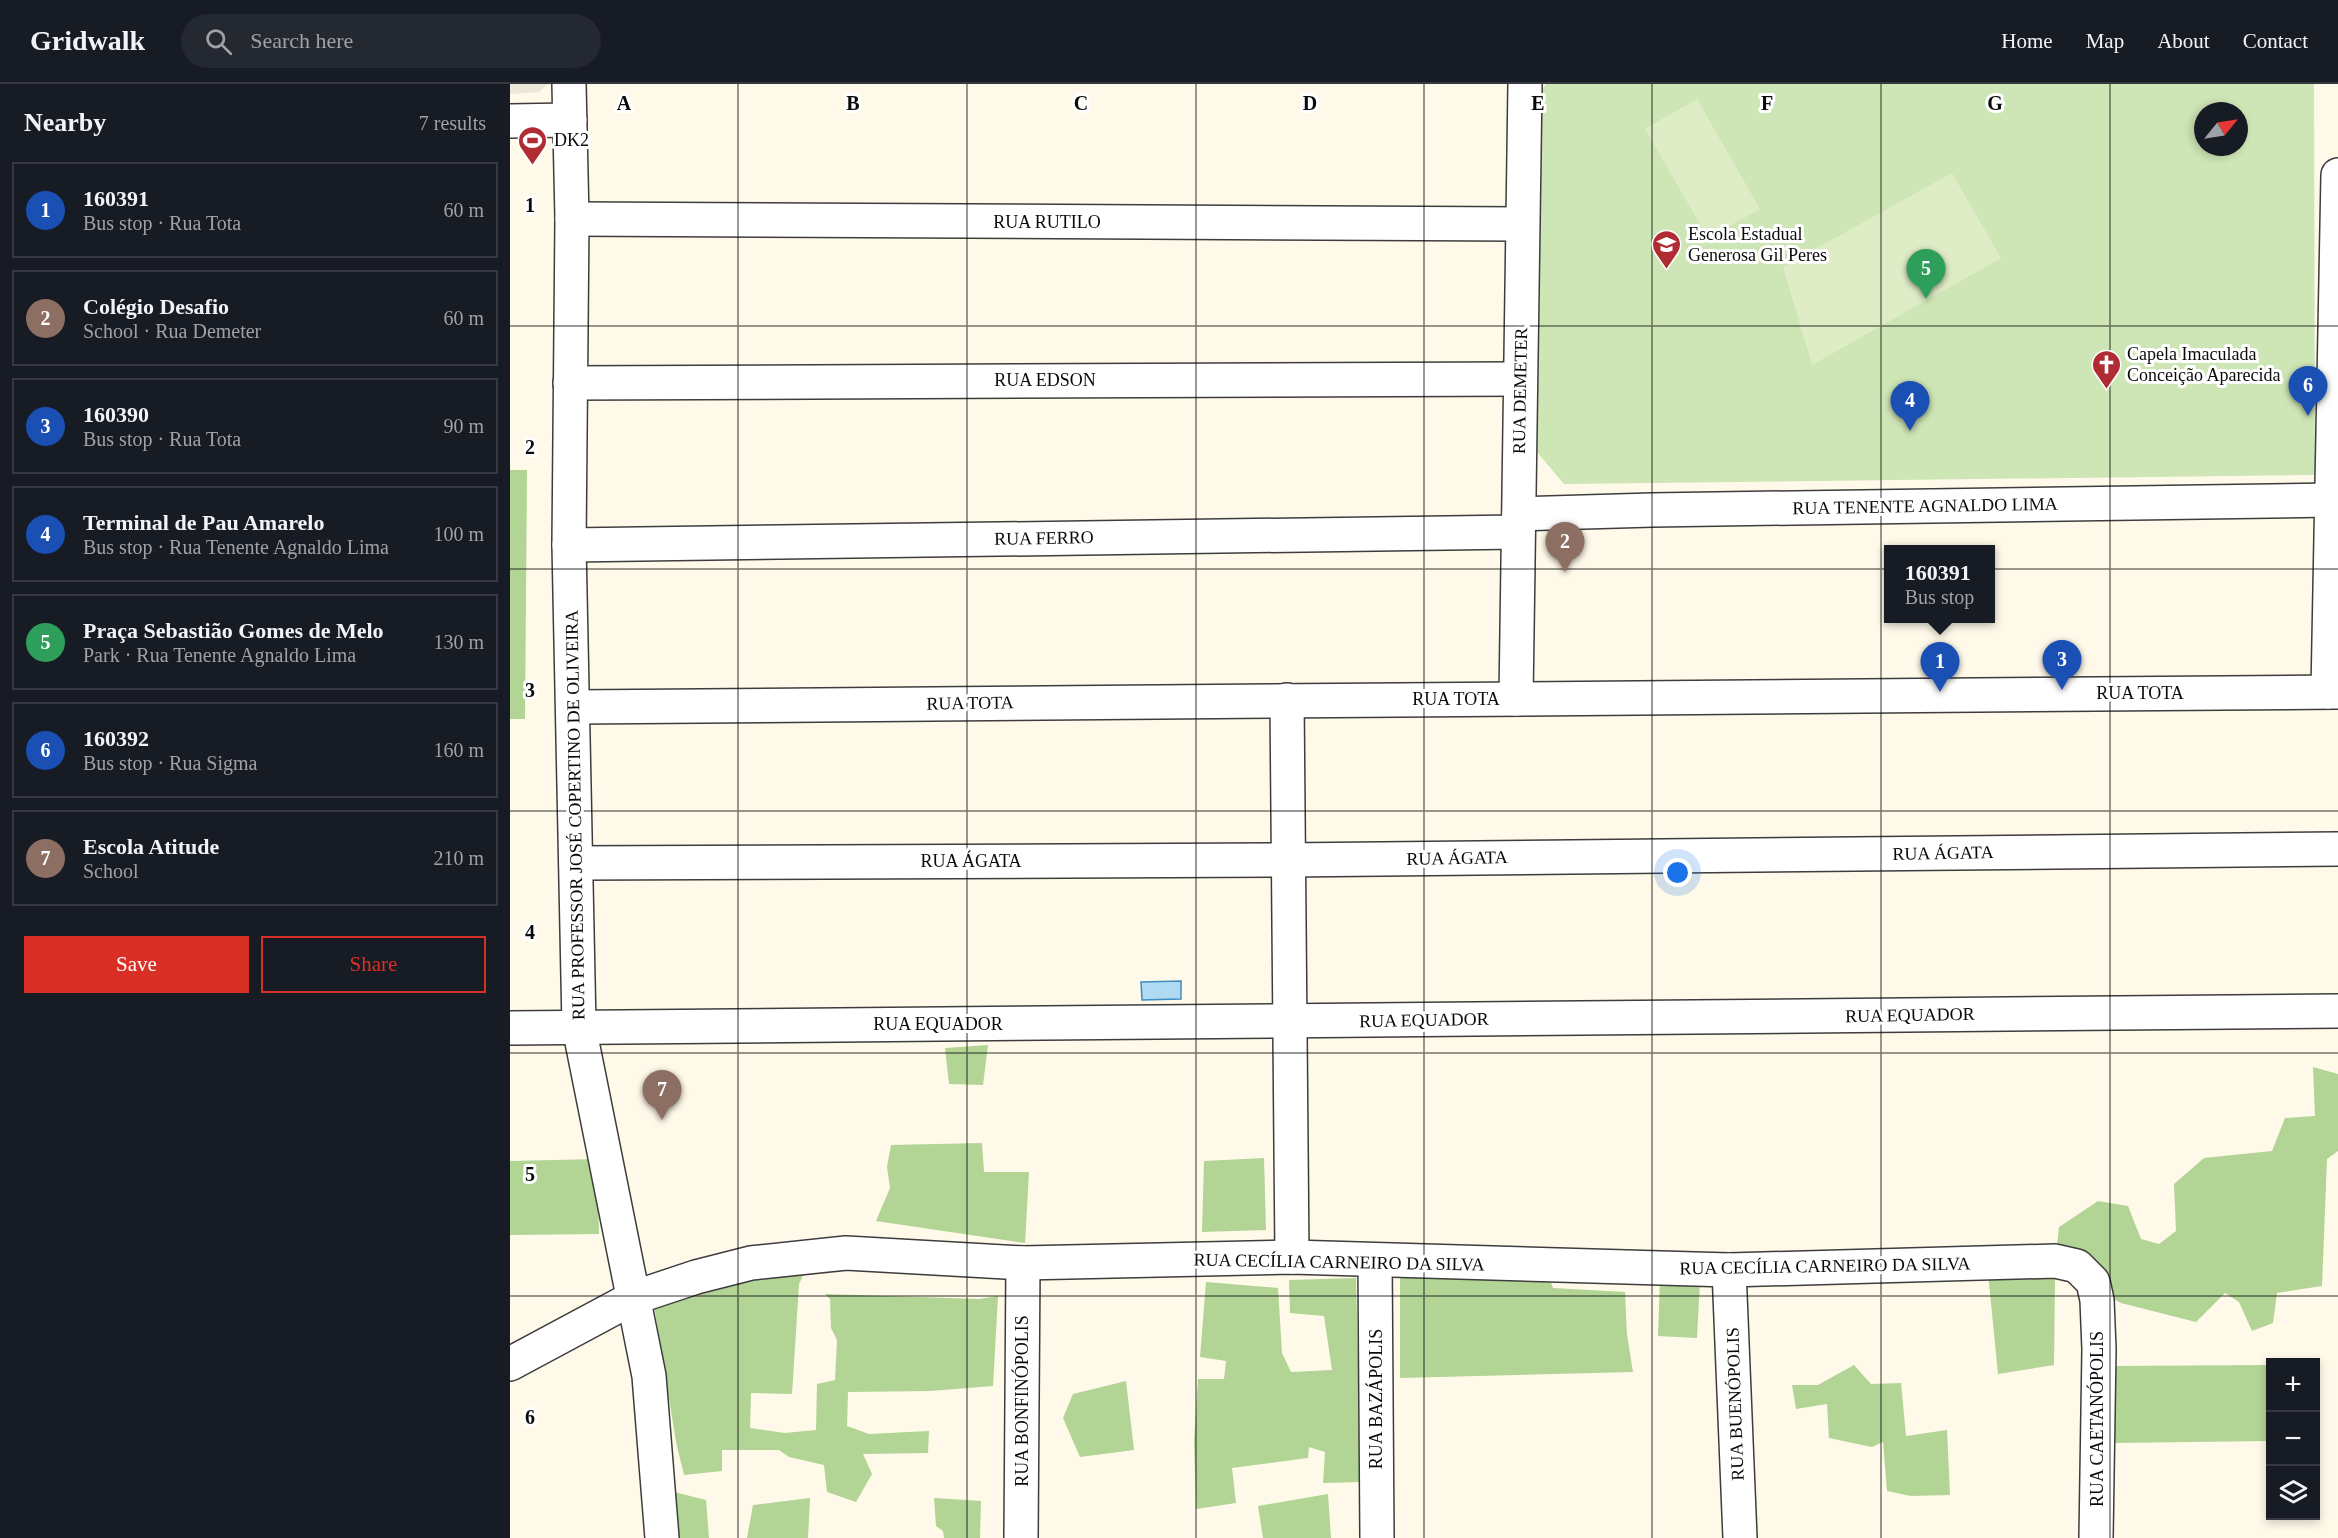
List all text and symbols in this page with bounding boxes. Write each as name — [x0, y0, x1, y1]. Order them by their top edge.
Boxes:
search box — [181, 14, 601, 68]
text: Gridwalk — [30, 25, 145, 56]
icon: search — [202, 25, 235, 58]
text: Search here — [250, 28, 353, 53]
text: Home — [2001, 29, 2053, 53]
text: Map — [2086, 29, 2124, 53]
text: About — [2157, 29, 2210, 53]
text: Contact — [2243, 29, 2308, 53]
text: A — [617, 92, 632, 114]
text: B — [846, 92, 860, 114]
text: C — [1074, 92, 1088, 114]
text: D — [1303, 92, 1317, 114]
text: E — [1531, 92, 1545, 114]
text: F — [1761, 92, 1773, 114]
text: G — [1987, 92, 2003, 114]
north arrow — [2194, 102, 2248, 156]
text: Nearby — [24, 108, 106, 137]
text: 7 results — [419, 112, 486, 134]
sports icon: DK2 — [517, 124, 549, 166]
place label: DK2 — [554, 130, 589, 150]
text: 160391 — [83, 186, 149, 211]
text: 1 — [525, 194, 535, 216]
text: 1 — [41, 199, 51, 221]
text: 60 m — [443, 199, 484, 221]
text: Bus stop · Rua Tota — [83, 212, 241, 234]
street label: RUA RUTILO — [993, 212, 1101, 232]
place label: Escola Estadual Generosa Gil Peres — [1688, 224, 1827, 265]
school or university icon: Escola Estadual Generosa Gil Peres — [1651, 228, 1683, 270]
pin: 5 — [1906, 250, 1946, 299]
text: Colégio Desafio — [83, 294, 229, 319]
text: 2 — [41, 307, 51, 329]
text: 60 m — [443, 307, 484, 329]
text: School · Rua Demeter — [83, 320, 261, 342]
street label: RUA DEMETER — [1509, 328, 1531, 454]
place label: Capela Imaculada Conceição Aparecida — [2127, 344, 2280, 385]
church icon: Capela Imaculada Conceição Aparecida — [2090, 348, 2122, 390]
pin: 6 — [2288, 366, 2328, 416]
street label: RUA EDSON — [994, 370, 1096, 390]
pin: 4 — [1890, 382, 1930, 431]
text: 160390 — [83, 402, 149, 427]
text: 3 — [41, 415, 51, 437]
text: 90 m — [443, 415, 484, 437]
text: Bus stop · Rua Tota — [83, 428, 241, 450]
text: 2 — [525, 436, 535, 458]
street label: RUA TENENTE AGNALDO LIMA — [1792, 494, 2058, 518]
text: Terminal de Pau Amarelo — [83, 510, 324, 535]
pin: 2 — [1546, 522, 1584, 572]
text: 4 — [41, 523, 51, 545]
text: 100 m — [433, 523, 484, 545]
street label: RUA FERRO — [994, 527, 1094, 549]
text: Bus stop · Rua Tenente Agnaldo Lima — [83, 536, 389, 558]
popup — [1884, 545, 1995, 623]
text: 160391 — [1905, 560, 1971, 585]
text: Bus stop — [1905, 586, 1974, 608]
street label: RUA PROFESSOR JOSÉ COPERTINO DE OLIVEIRA — [560, 610, 589, 1020]
text: Praça Sebastião Gomes de Melo — [83, 618, 384, 643]
text: 5 — [41, 631, 51, 653]
text: 130 m — [433, 631, 484, 653]
pin: 3 — [2042, 640, 2082, 690]
pin: 1 — [1920, 642, 1960, 692]
text: Park · Rua Tenente Agnaldo Lima — [83, 644, 356, 666]
text: 3 — [525, 679, 535, 701]
street label: RUA TOTA — [2096, 683, 2184, 703]
street label: RUA TOTA — [1412, 689, 1500, 709]
street label: RUA TOTA — [926, 692, 1014, 714]
text: 160392 — [83, 726, 149, 751]
text: 6 — [41, 739, 51, 761]
text: 160 m — [433, 739, 484, 761]
text: Bus stop · Rua Sigma — [83, 752, 257, 774]
text: Escola Atitude — [83, 834, 219, 859]
street label: RUA ÁGATA — [1892, 841, 1994, 864]
street label: RUA ÁGATA — [1406, 846, 1508, 869]
text: 7 — [41, 847, 51, 869]
text: 210 m — [433, 847, 484, 869]
street label: RUA ÁGATA — [920, 850, 1022, 871]
your location — [1663, 858, 1692, 887]
text: School — [83, 860, 139, 882]
text: 4 — [525, 921, 535, 943]
button: Save — [24, 936, 249, 993]
button: Share — [261, 936, 486, 993]
street label: RUA EQUADOR — [1845, 1004, 1975, 1026]
street label: RUA EQUADOR — [1359, 1009, 1489, 1031]
street label: RUA EQUADOR — [873, 1014, 1003, 1034]
pin: 7 — [642, 1070, 682, 1120]
text: 5 — [525, 1163, 535, 1185]
street label: RUA CECÍLIA CARNEIRO DA SILVA — [1193, 1248, 1485, 1275]
street label: RUA CECÍLIA CARNEIRO DA SILVA — [1679, 1252, 1971, 1279]
street label: RUA BONFINÓPOLIS — [1011, 1315, 1032, 1487]
street label: RUA BUENÓPOLIS — [1721, 1327, 1748, 1481]
street label: RUA BAZÁPOLIS — [1365, 1329, 1386, 1469]
street label: RUA CAETANÓPOLIS — [2086, 1331, 2107, 1507]
map controls — [2266, 1358, 2320, 1520]
button: + — [2266, 1358, 2320, 1412]
text: 6 — [525, 1406, 535, 1428]
button: − — [2266, 1412, 2320, 1466]
button: layers — [2266, 1466, 2320, 1520]

